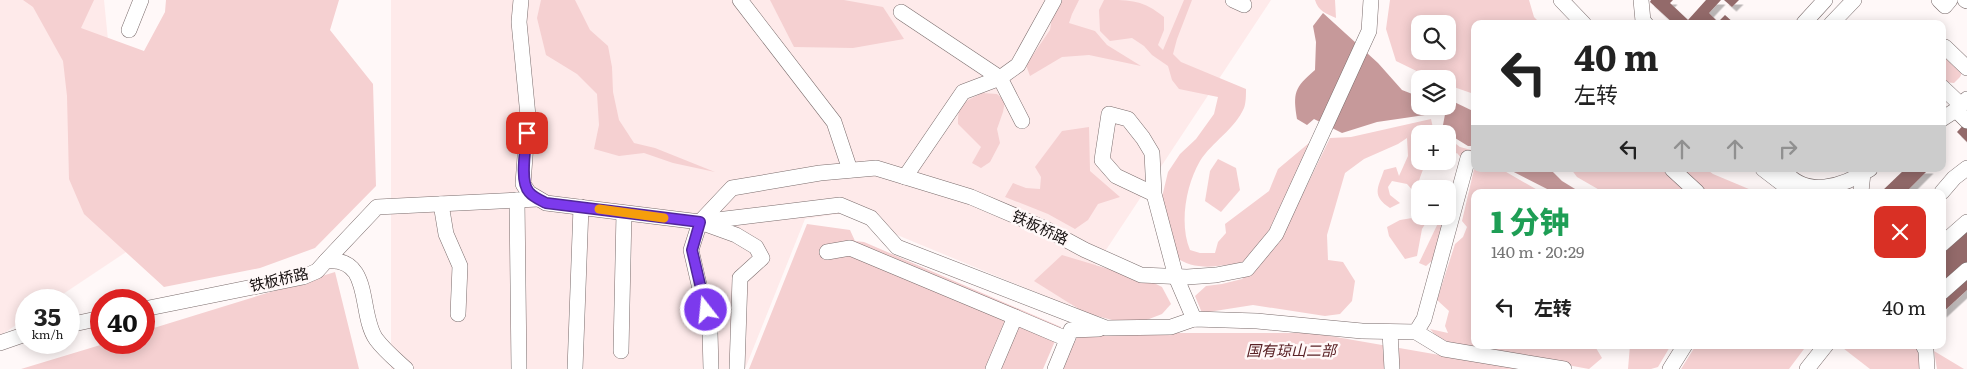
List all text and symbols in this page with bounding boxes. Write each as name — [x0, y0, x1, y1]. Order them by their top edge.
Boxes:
map controls — [1411, 15, 1456, 225]
button: search — [1411, 15, 1456, 60]
text: 40 m — [1574, 30, 1659, 82]
icon: left — [1491, 40, 1556, 105]
button: layers — [1411, 70, 1456, 115]
text: 左转 — [1574, 77, 1618, 110]
pin — [506, 112, 548, 154]
icon: arrive — [513, 119, 541, 147]
button: + — [1411, 125, 1456, 170]
icon: left — [1615, 135, 1643, 163]
icon: ahead — [1668, 135, 1696, 163]
icon: ahead — [1721, 135, 1749, 163]
icon: right — [1774, 135, 1802, 163]
button: − — [1411, 180, 1456, 225]
text: 1 分钟 — [1491, 198, 1570, 242]
street label: 铁板桥路 — [1009, 204, 1073, 250]
button: close — [1874, 206, 1926, 258]
text: 140 m · 20:29 — [1491, 239, 1584, 263]
street label: 铁板桥路 — [247, 261, 310, 296]
position arrow — [679, 283, 731, 335]
speed limit sign: 40 — [90, 289, 155, 354]
icon: left — [1491, 293, 1519, 321]
text: 左转 — [1534, 293, 1572, 321]
text: 40 m — [1882, 293, 1926, 321]
text: 35 — [34, 297, 61, 334]
text: km/h — [32, 325, 63, 343]
park label: 国有琼山二部 — [1246, 338, 1339, 361]

